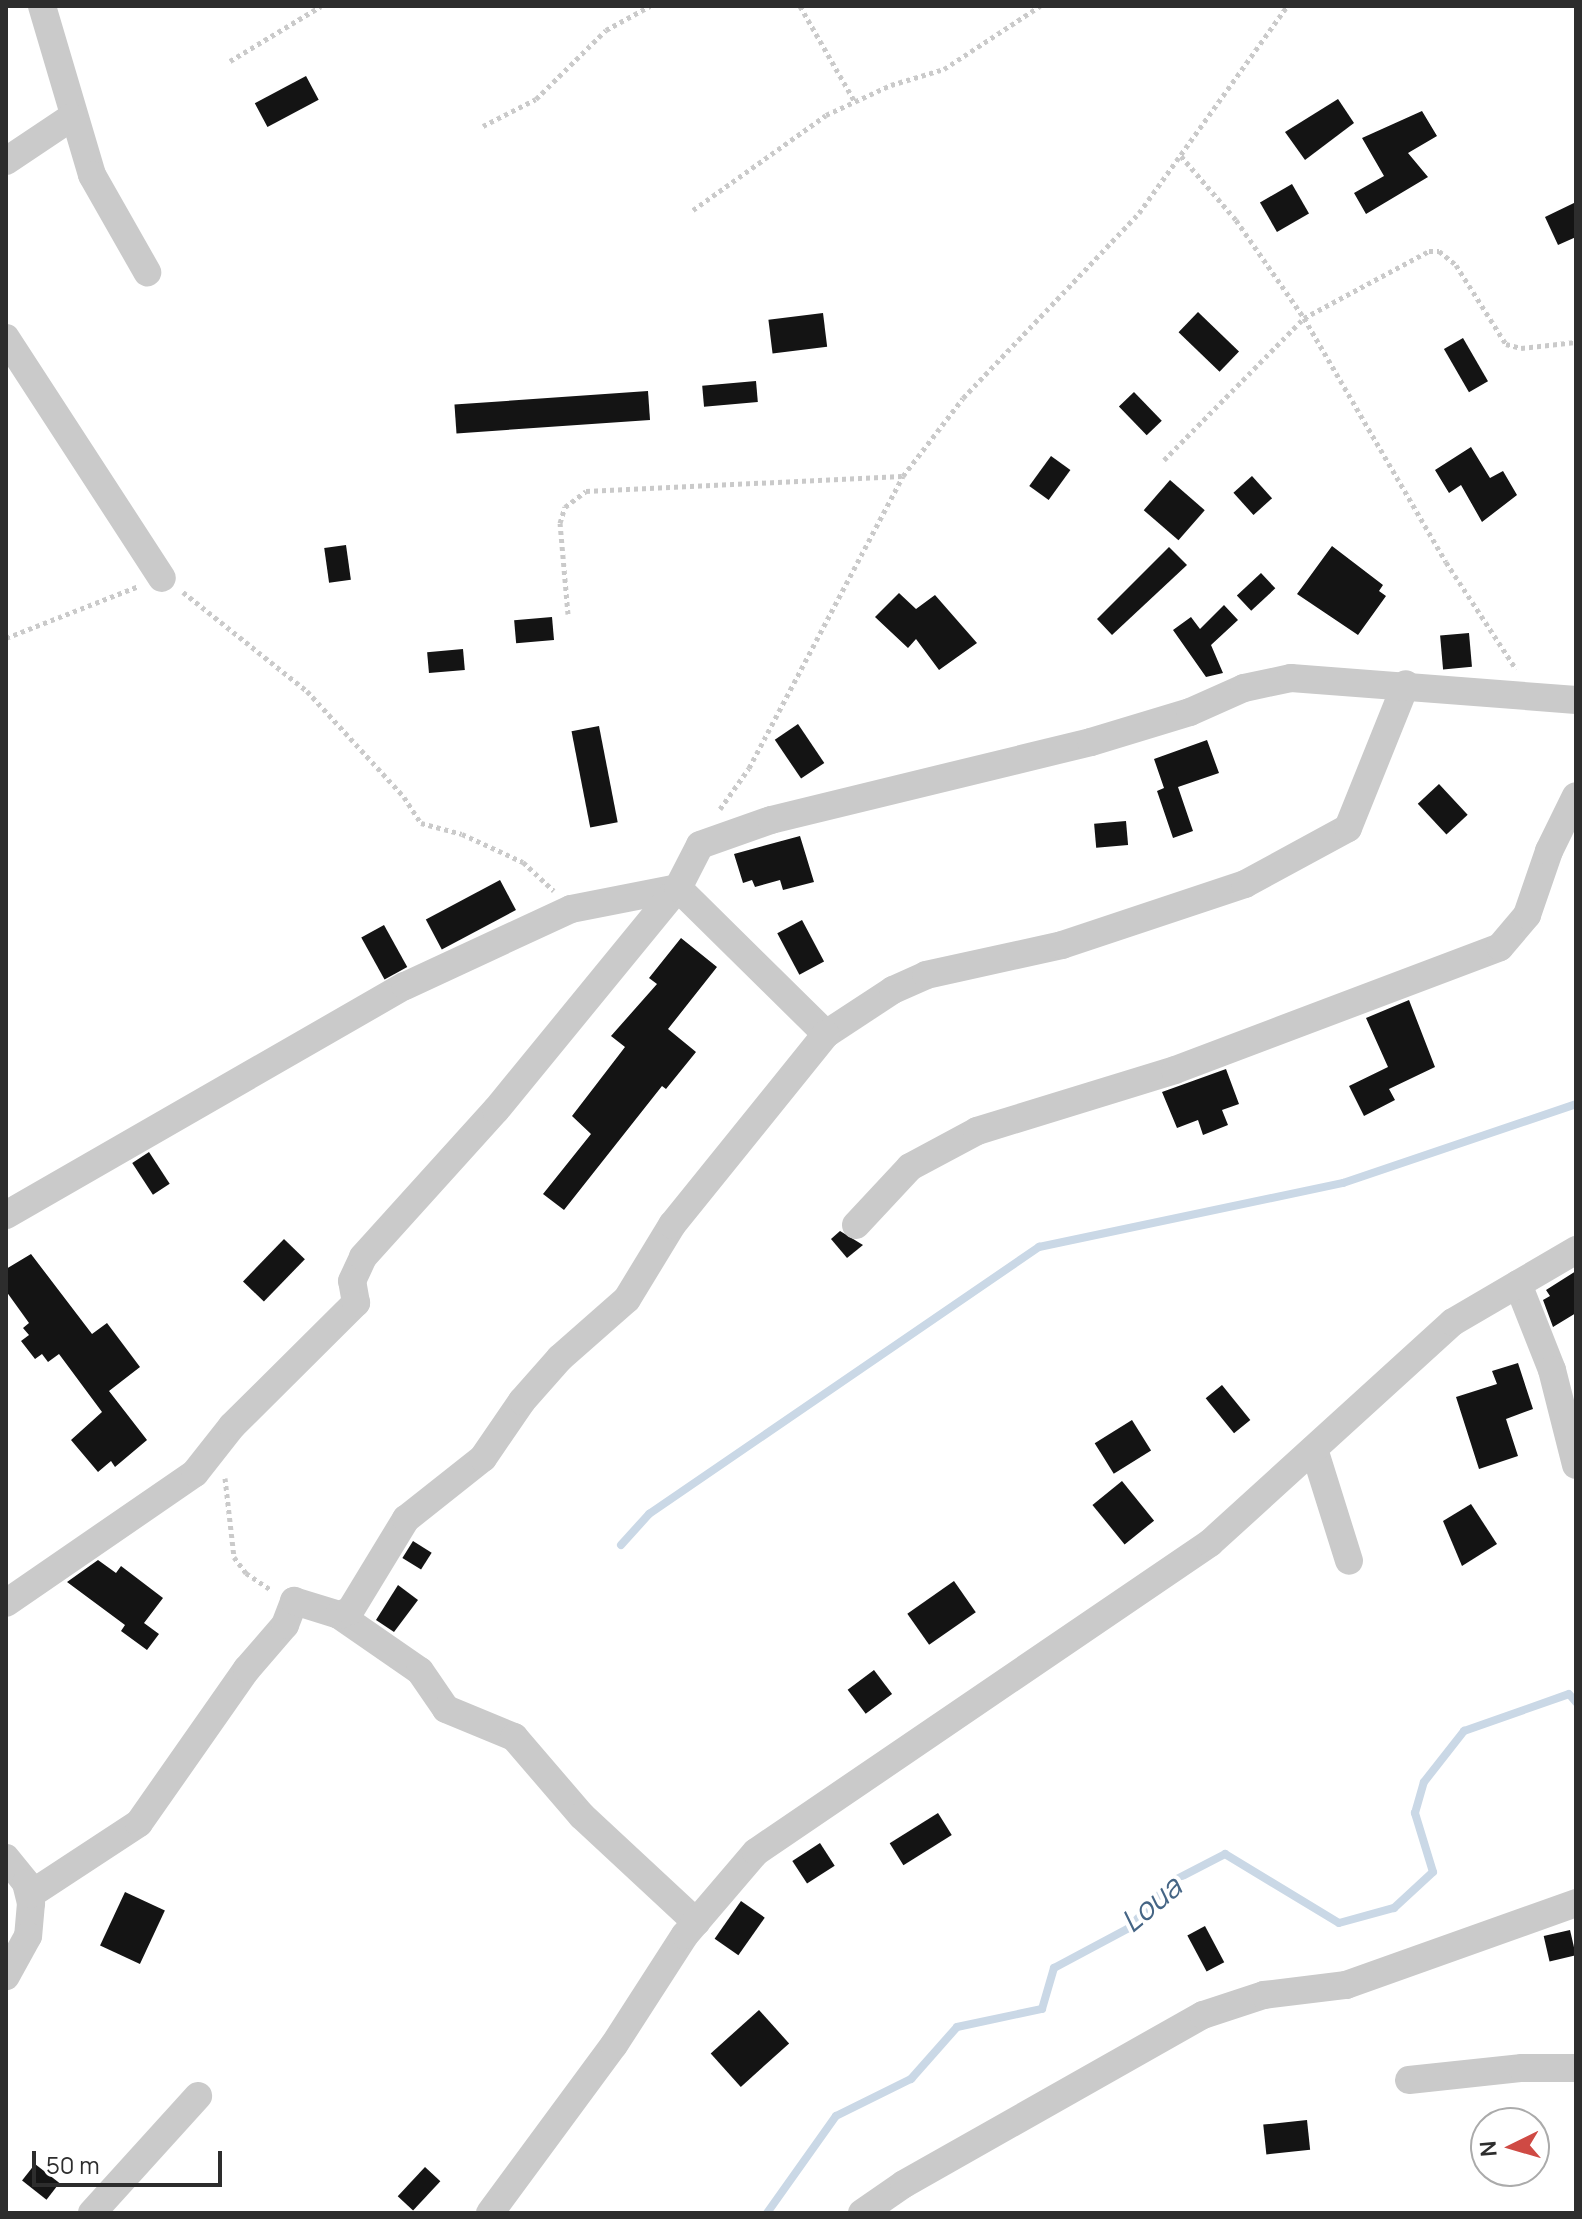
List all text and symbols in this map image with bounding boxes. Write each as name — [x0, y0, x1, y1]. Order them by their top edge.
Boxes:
water label: Loua — [1114, 1869, 1188, 1939]
north arrow — [1470, 2107, 1550, 2187]
scale bar — [36, 2135, 226, 2185]
text: N — [1472, 2140, 1504, 2158]
text: 50 m — [46, 2148, 100, 2181]

